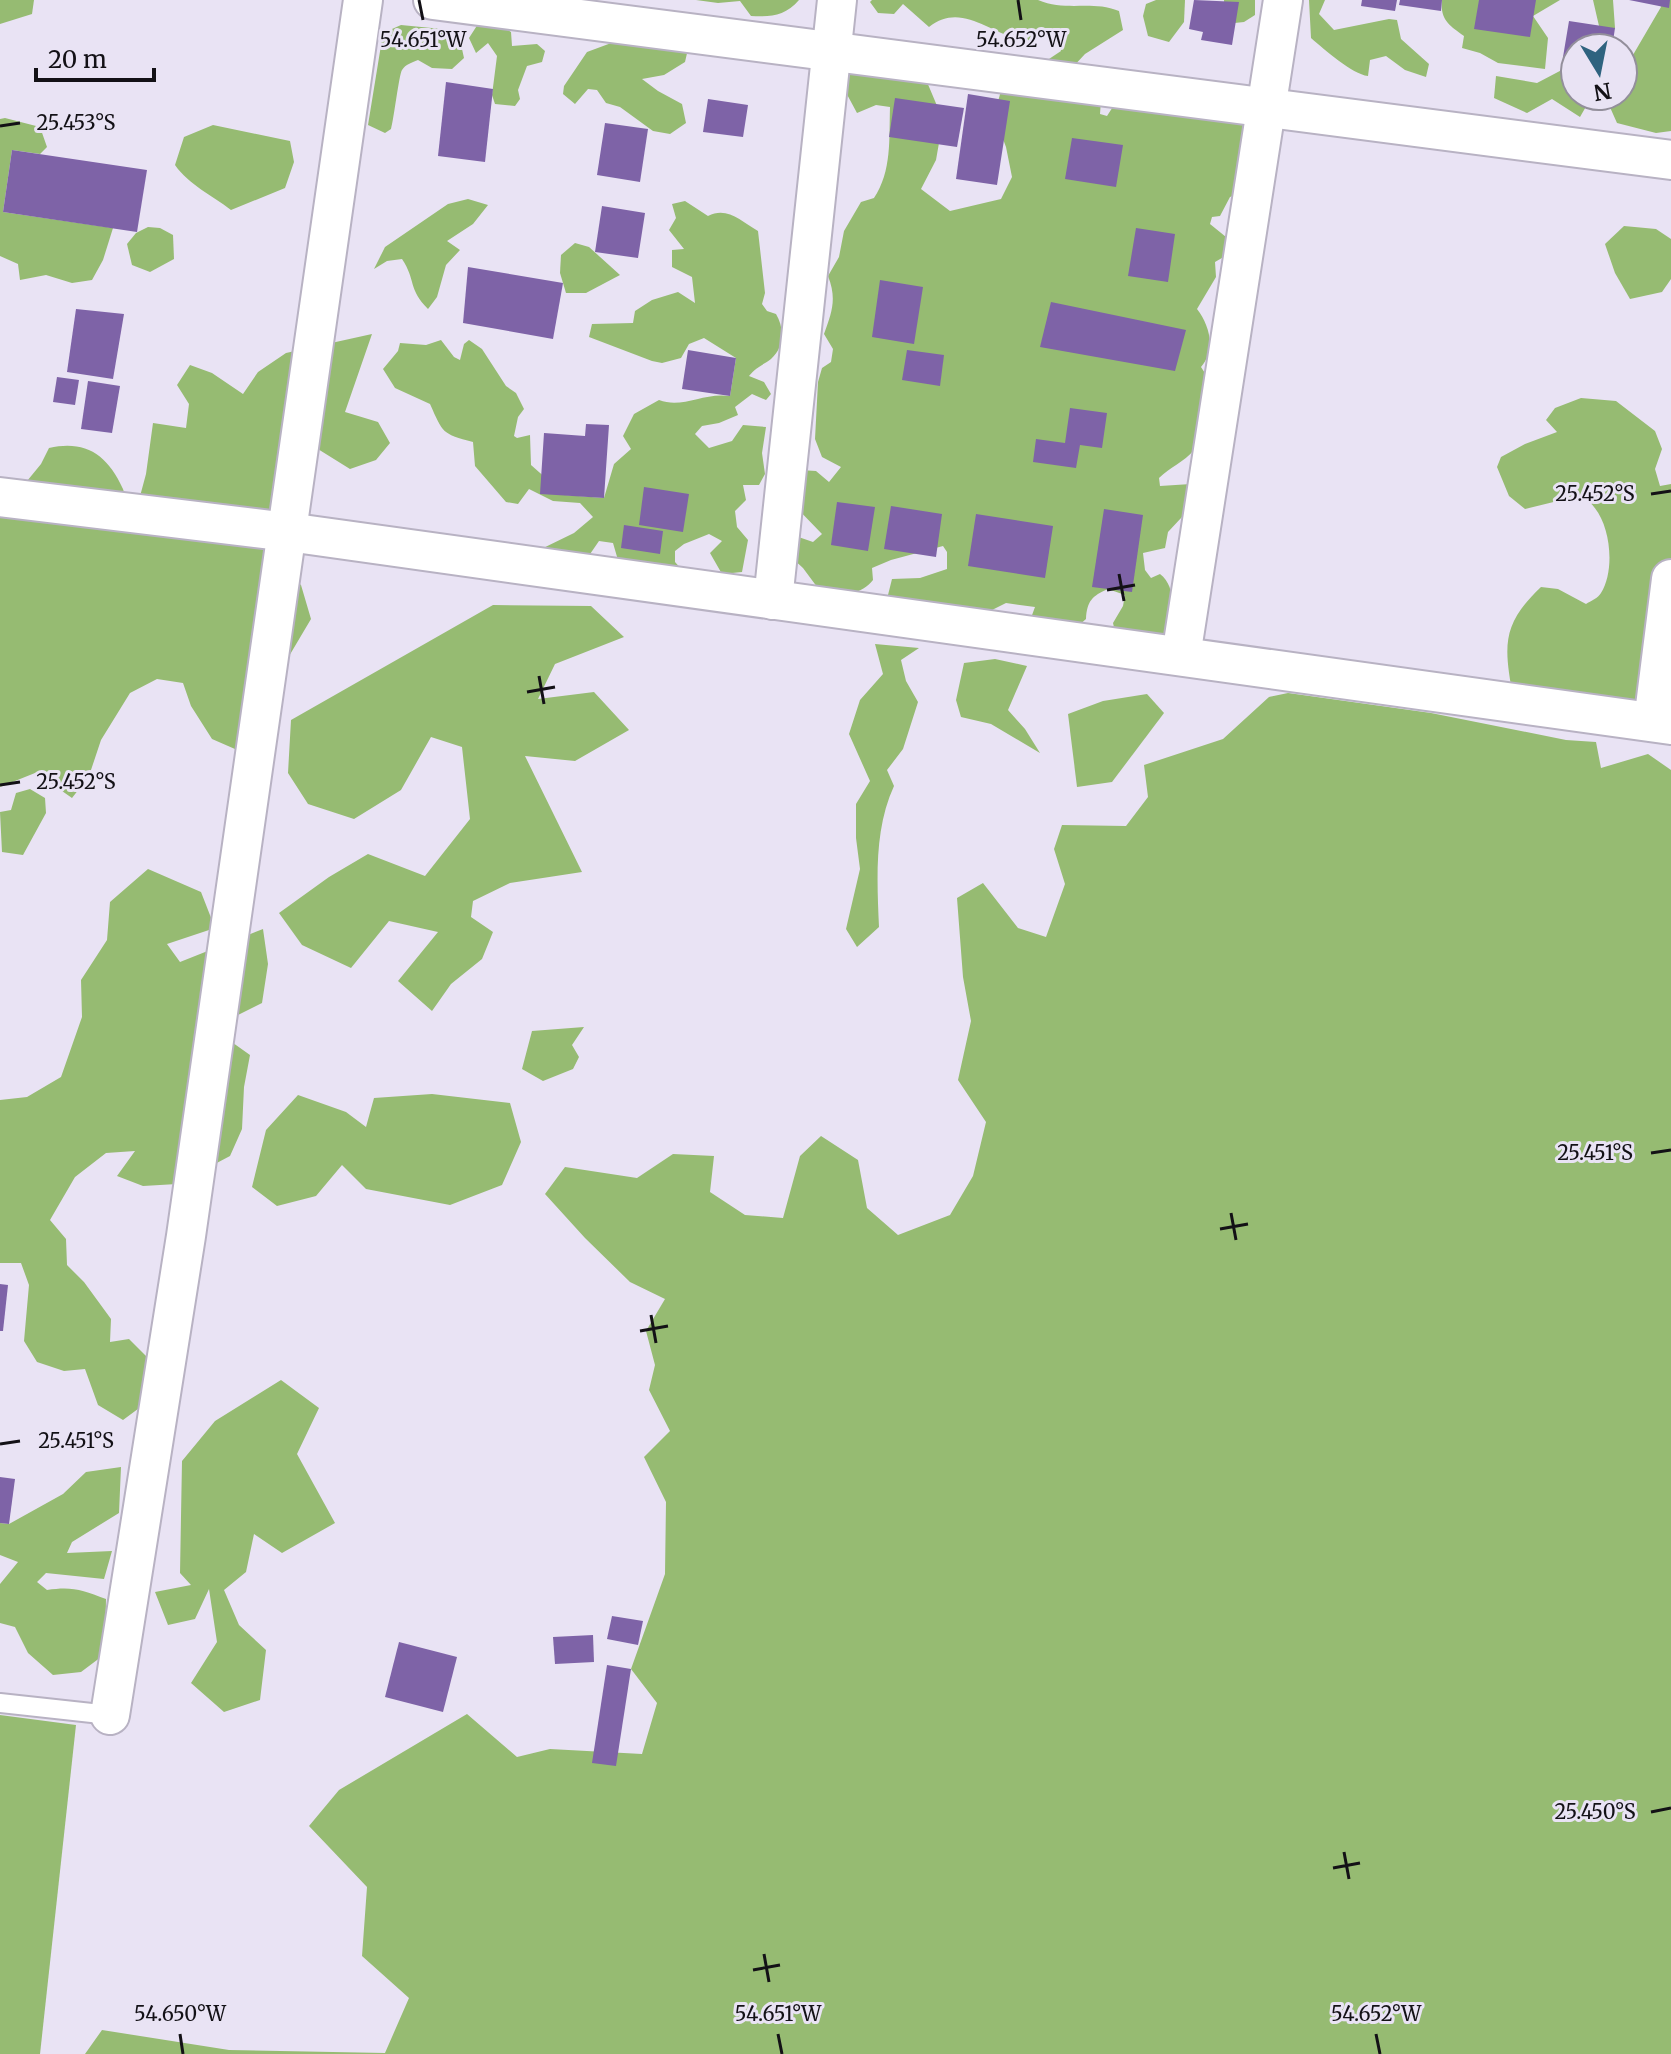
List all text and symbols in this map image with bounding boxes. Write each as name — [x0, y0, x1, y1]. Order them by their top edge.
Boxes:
text: 54.651°W — [380, 27, 467, 52]
text: 54.652°W — [976, 27, 1067, 52]
scale bar — [36, 32, 154, 82]
north arrow — [1559, 32, 1639, 112]
text: 20 m — [48, 44, 107, 75]
text: N — [1591, 76, 1613, 107]
text: 25.453°S — [37, 110, 116, 135]
text: 25.452°S — [1555, 481, 1635, 506]
text: 25.452°S — [36, 769, 116, 794]
text: 25.451°S — [1557, 1140, 1633, 1165]
text: 25.451°S — [38, 1428, 114, 1453]
text: 25.450°S — [1554, 1799, 1636, 1824]
text: 54.650°W — [134, 2001, 227, 2026]
text: 54.651°W — [735, 2001, 822, 2026]
text: 54.652°W — [1331, 2001, 1422, 2026]

